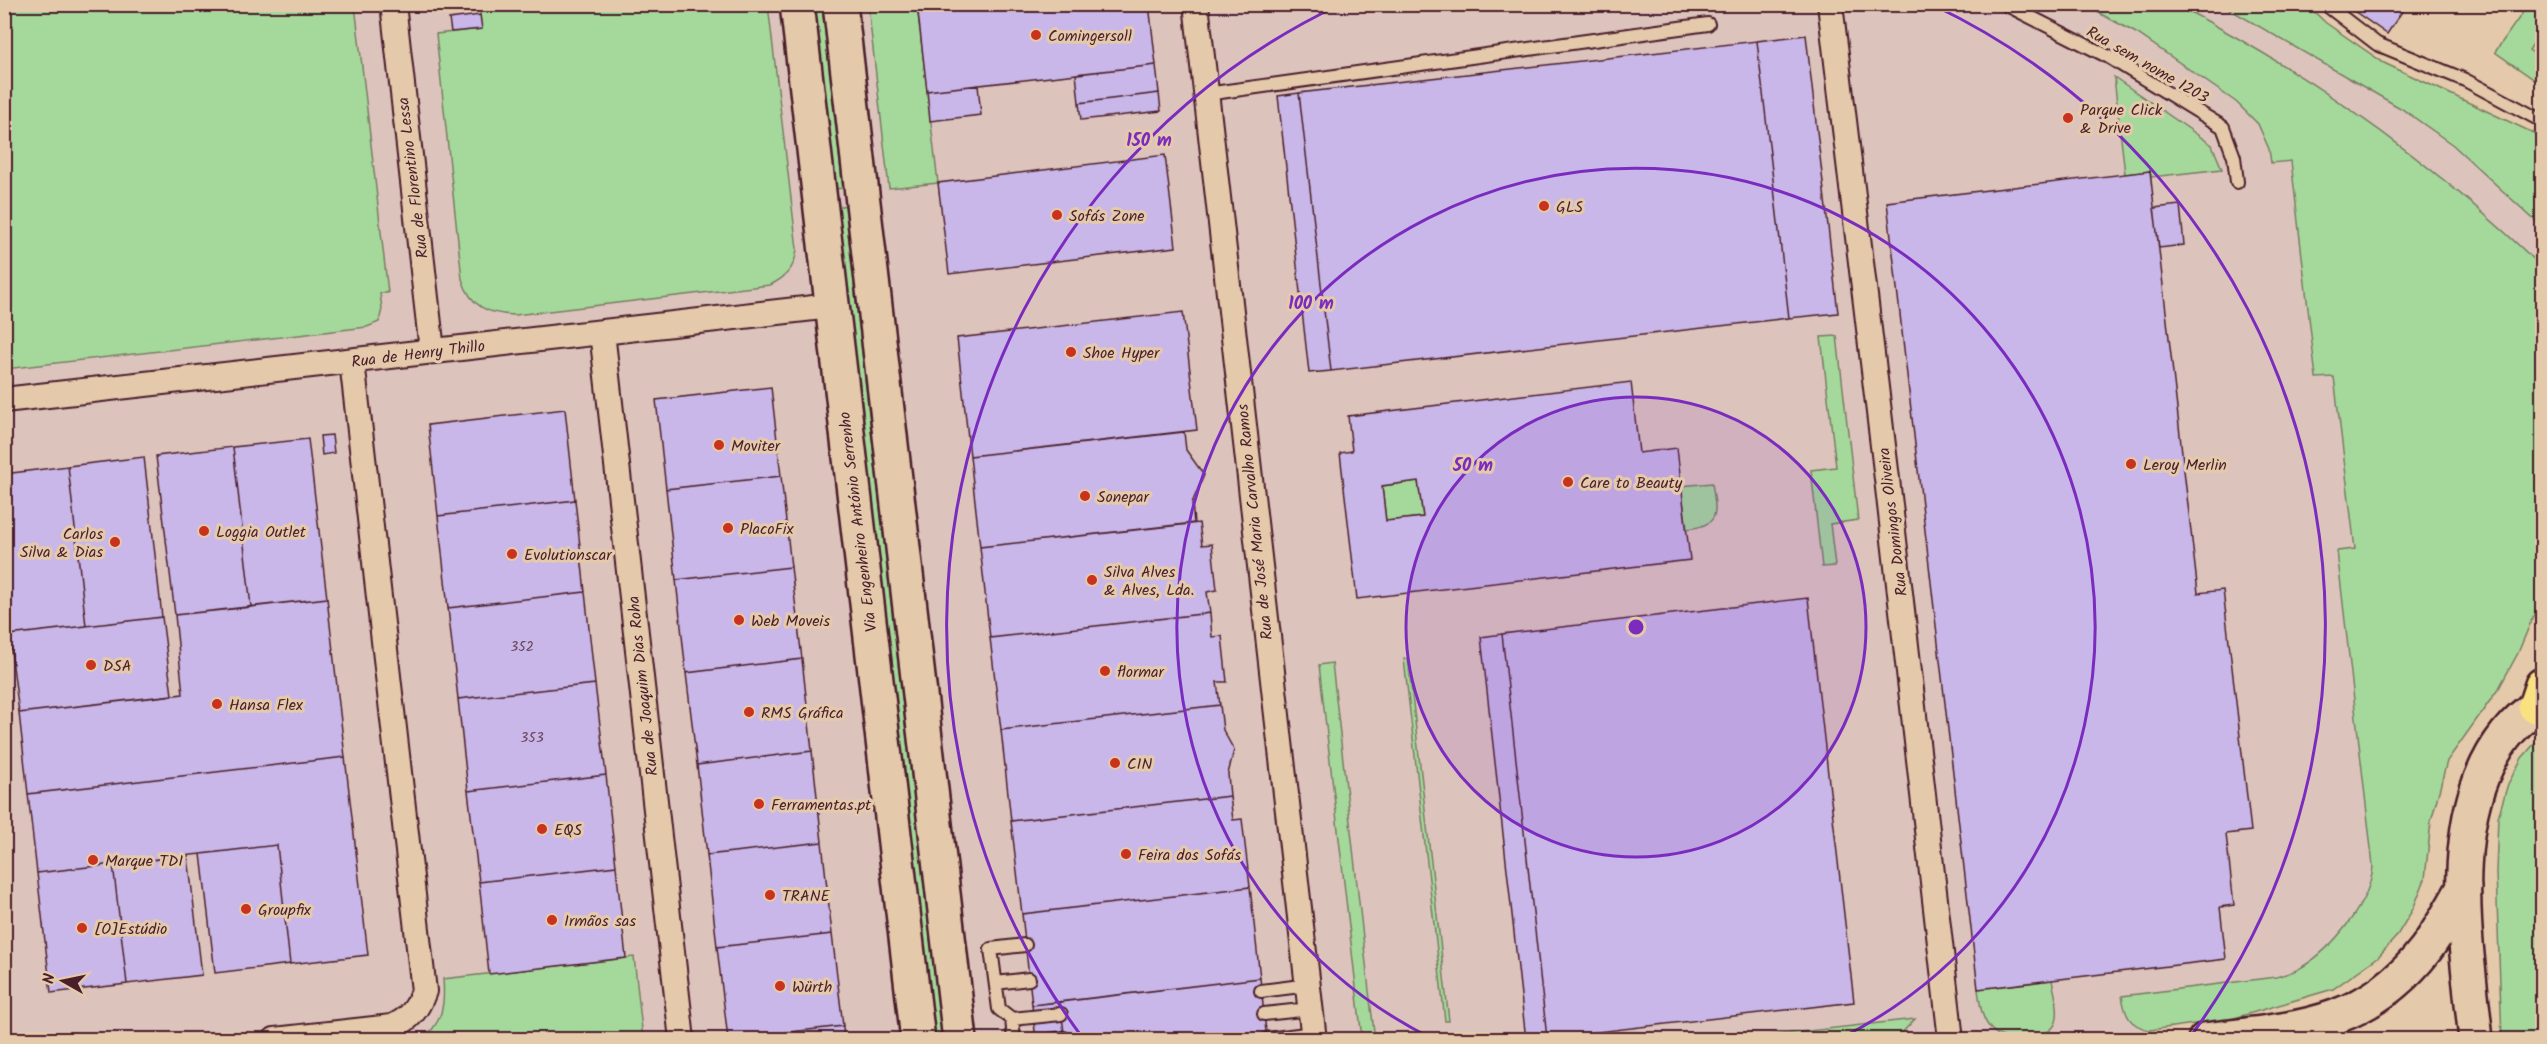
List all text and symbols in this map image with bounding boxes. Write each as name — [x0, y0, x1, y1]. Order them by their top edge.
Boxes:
street label: Rua sem nome 1203 — [2081, 20, 2213, 111]
place label: Comingersoll — [1048, 24, 1132, 49]
marker: Comingersoll — [1029, 28, 1043, 42]
street label: Rua de Florentino Lessa — [391, 96, 436, 260]
place label: Parque Click & Drive — [2080, 98, 2163, 141]
marker: Parque Click & Drive — [2061, 111, 2075, 125]
text: 150 m — [1126, 127, 1172, 156]
place label: GLS — [1556, 195, 1584, 220]
marker: GLS — [1537, 199, 1551, 213]
place label: Sofás Zone — [1069, 204, 1144, 229]
marker: Sofás Zone — [1050, 208, 1064, 222]
text: 100 m — [1288, 290, 1334, 319]
street label: Rua de Henry Thillo — [350, 334, 486, 375]
place label: Shoe Hyper — [1083, 341, 1161, 366]
marker: Shoe Hyper — [1064, 345, 1078, 359]
street label: Rua de José Maria Carvalho Ramos — [1231, 402, 1280, 641]
street label: Via Engenheiro António Serrenho — [833, 410, 884, 633]
place label: Moviter — [731, 434, 782, 459]
marker: Moviter — [712, 438, 726, 452]
street label: Rua Domingos Oliveira — [1872, 446, 1915, 598]
text: 50 m — [1452, 452, 1493, 481]
place label: Leroy Merlin — [2143, 453, 2227, 478]
marker: Leroy Merlin — [2124, 457, 2138, 471]
place label: Care to Beauty — [1580, 471, 1683, 496]
marker: Care to Beauty — [1561, 475, 1575, 489]
place label: Sonepar — [1097, 485, 1151, 510]
marker: Sonepar — [1078, 489, 1092, 503]
place label: PlacoFix — [740, 517, 795, 542]
place label: Loggia Outlet — [216, 520, 307, 545]
marker: PlacoFix — [721, 521, 735, 535]
place label: Carlos Silva & Dias — [20, 522, 103, 565]
marker: Loggia Outlet — [197, 524, 211, 538]
marker: Carlos Silva & Dias — [108, 535, 122, 549]
place label: Evolutionscar — [524, 543, 613, 568]
marker: Evolutionscar — [505, 547, 519, 561]
place label: Silva Alves & Alves, Lda. — [1104, 560, 1194, 603]
marker: Silva Alves & Alves, Lda. — [1085, 573, 1099, 587]
street label: Rua de Joaquim Dias Roha — [622, 595, 665, 777]
place label: Web Moveis — [751, 609, 830, 634]
marker: Web Moveis — [732, 613, 746, 627]
centre of rings — [1626, 617, 1646, 637]
house number: 352 — [510, 636, 534, 658]
place label: DSA — [103, 654, 132, 679]
marker: DSA — [84, 658, 98, 672]
place label: flormar — [1117, 660, 1165, 685]
marker: flormar — [1098, 664, 1112, 678]
place label: Hansa Flex — [229, 693, 304, 718]
marker: Hansa Flex — [210, 697, 224, 711]
place label: RMS Gráfica — [761, 701, 844, 726]
marker: RMS Gráfica — [742, 705, 756, 719]
house number: 353 — [520, 727, 544, 749]
place label: CIN — [1127, 752, 1153, 777]
marker: CIN — [1108, 756, 1122, 770]
place label: Ferramentas.pt — [771, 793, 872, 818]
marker: Ferramentas.pt — [752, 797, 766, 811]
place label: EQS — [554, 818, 583, 843]
marker: EQS — [535, 822, 549, 836]
place label: Feira dos Sofás — [1138, 843, 1241, 868]
marker: Feira dos Sofás — [1119, 847, 1133, 861]
place label: Marque TDI — [105, 849, 183, 874]
marker: Marque TDI — [86, 853, 100, 867]
place label: TRANE — [782, 884, 830, 909]
marker: TRANE — [763, 888, 777, 902]
place label: Groupfix — [258, 898, 312, 923]
marker: Groupfix — [239, 902, 253, 916]
place label: Irmãos sas — [564, 909, 636, 934]
marker: Irmãos sas — [545, 913, 559, 927]
place label: [O]Estúdio — [94, 917, 167, 942]
marker: [O]Estúdio — [75, 921, 89, 935]
north arrow — [33, 951, 93, 1011]
text: N — [37, 972, 63, 986]
place label: Würth — [792, 975, 832, 1000]
marker: Würth — [773, 979, 787, 993]

